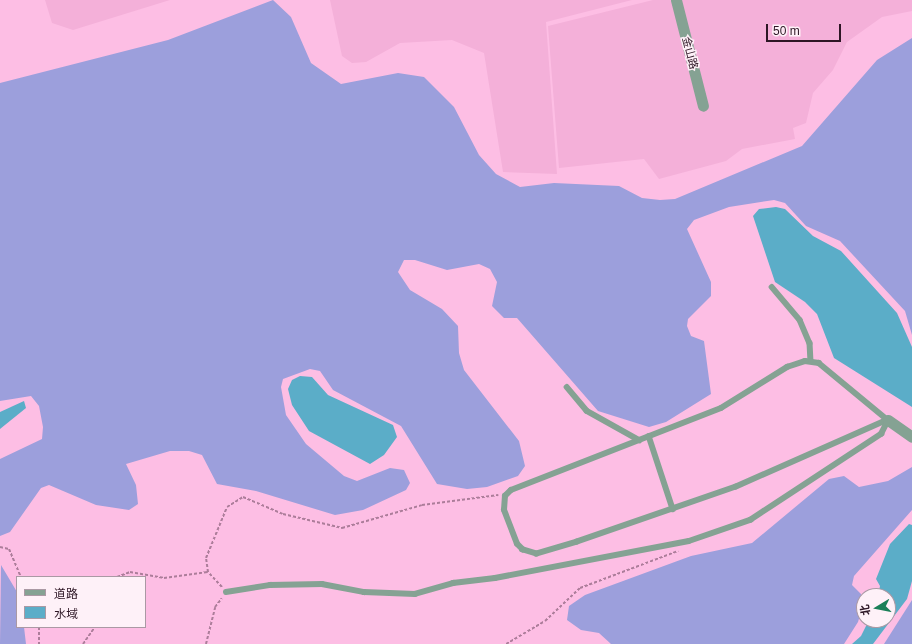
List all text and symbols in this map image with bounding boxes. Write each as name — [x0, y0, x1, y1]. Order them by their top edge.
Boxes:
scale bar — [768, 16, 843, 42]
text: 50 m — [773, 24, 800, 38]
street label: 金山路 — [679, 35, 701, 71]
legend — [16, 576, 146, 628]
text: 道路 — [54, 587, 78, 601]
north arrow — [856, 588, 896, 628]
text: 北 — [858, 603, 872, 616]
text: 水域 — [54, 607, 78, 621]

